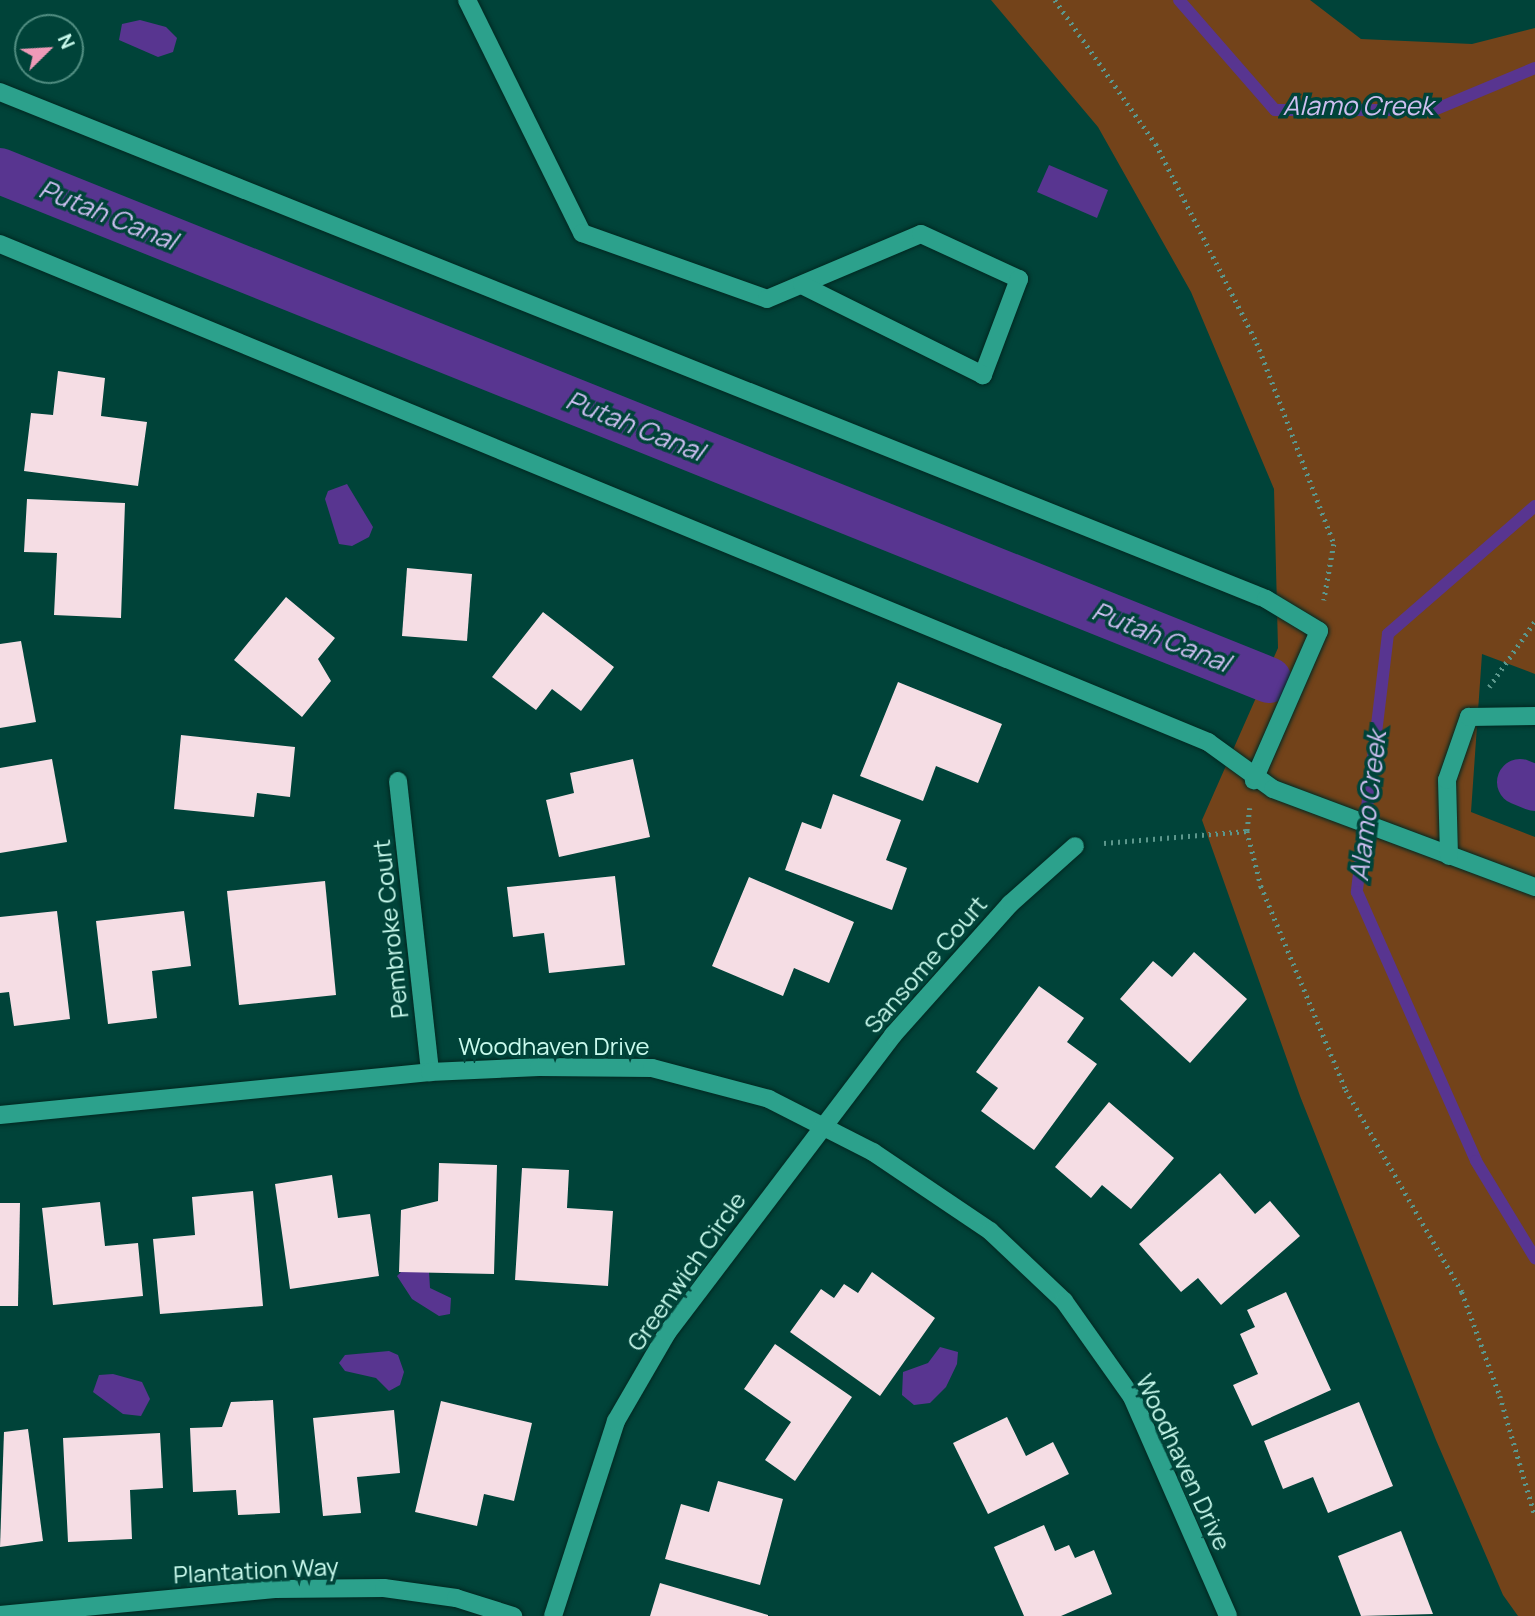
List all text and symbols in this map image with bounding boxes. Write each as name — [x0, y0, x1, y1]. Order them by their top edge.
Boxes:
north arrow — [14, 14, 84, 84]
text: N — [52, 30, 81, 53]
water label: Alamo Creek — [1283, 90, 1433, 122]
water label: Putah Canal — [35, 173, 181, 257]
water label: Putah Canal — [562, 384, 708, 468]
water label: Putah Canal — [1088, 595, 1234, 679]
water label: Alamo Creek — [1343, 729, 1393, 883]
street label: Pembroke Court — [366, 838, 414, 1020]
street label: Sansome Court — [858, 890, 992, 1038]
street label: Woodhaven Drive — [458, 1032, 650, 1060]
street label: Greenwich Circle — [620, 1186, 752, 1356]
street label: Woodhaven Drive — [1131, 1369, 1237, 1555]
street label: Plantation Way — [172, 1551, 340, 1589]

